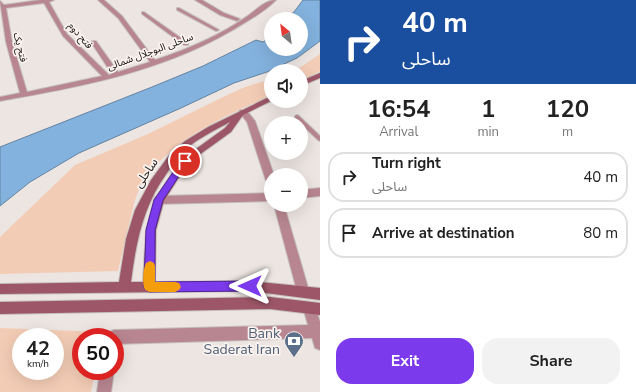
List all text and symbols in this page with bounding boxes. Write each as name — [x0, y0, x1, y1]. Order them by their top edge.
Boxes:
text: 40 m — [402, 4, 468, 42]
north arrow — [264, 12, 308, 56]
map controls — [264, 12, 308, 212]
icon: right — [336, 16, 388, 68]
street label: فتح دوم — [64, 19, 96, 53]
street label: ساحلی البوجلال شمالی — [105, 30, 195, 74]
street label: فتح یک — [10, 31, 31, 64]
text: ساحلی — [402, 47, 451, 71]
button: sound — [264, 64, 308, 108]
text: 16:54 — [367, 93, 430, 125]
text: 1 — [481, 93, 495, 125]
text: 120 — [546, 93, 589, 125]
button: + — [264, 116, 308, 160]
text: Arrival — [379, 123, 418, 141]
text: min — [477, 123, 499, 141]
text: m — [562, 123, 573, 141]
pin — [168, 144, 202, 178]
icon: arrive — [174, 150, 196, 172]
text: Turn right — [372, 153, 441, 173]
street label: ساحلی — [130, 155, 162, 191]
icon: right — [338, 166, 360, 188]
text: 40 m — [583, 167, 618, 187]
button: − — [264, 168, 308, 212]
text: ساحلی — [372, 178, 407, 196]
icon: arrive — [338, 222, 360, 244]
text: Arrive at destination — [372, 223, 515, 243]
text: 80 m — [583, 223, 618, 243]
position arrow — [229, 265, 271, 307]
place label: Bank Saderat Iran — [204, 324, 281, 359]
speed limit sign: 50 — [72, 328, 124, 380]
bank icon: Bank Saderat Iran — [283, 330, 305, 358]
text: 42 — [26, 335, 50, 362]
button: Exit — [336, 338, 474, 384]
button: Share — [482, 338, 620, 384]
text: km/h — [27, 357, 49, 371]

